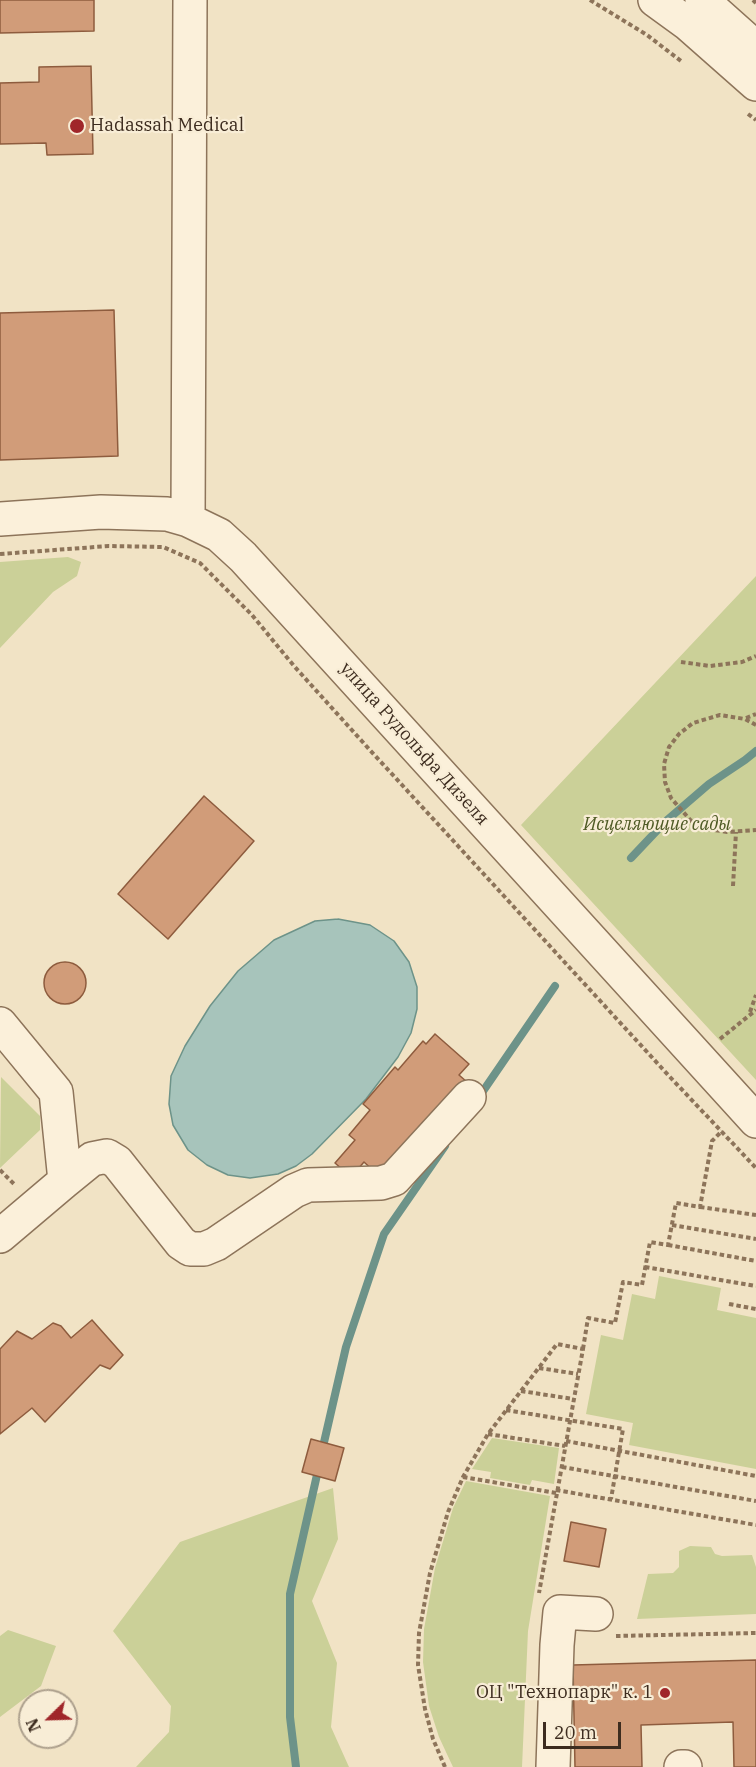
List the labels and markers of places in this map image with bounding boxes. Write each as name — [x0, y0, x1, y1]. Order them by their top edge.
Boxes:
place label: Hadassah Medical — [90, 115, 244, 137]
marker: Hadassah Medical — [68, 117, 86, 135]
place label: ОЦ "Технопарк" к. 1 — [476, 1682, 653, 1704]
marker: ОЦ "Технопарк" к. 1 — [658, 1686, 672, 1700]

